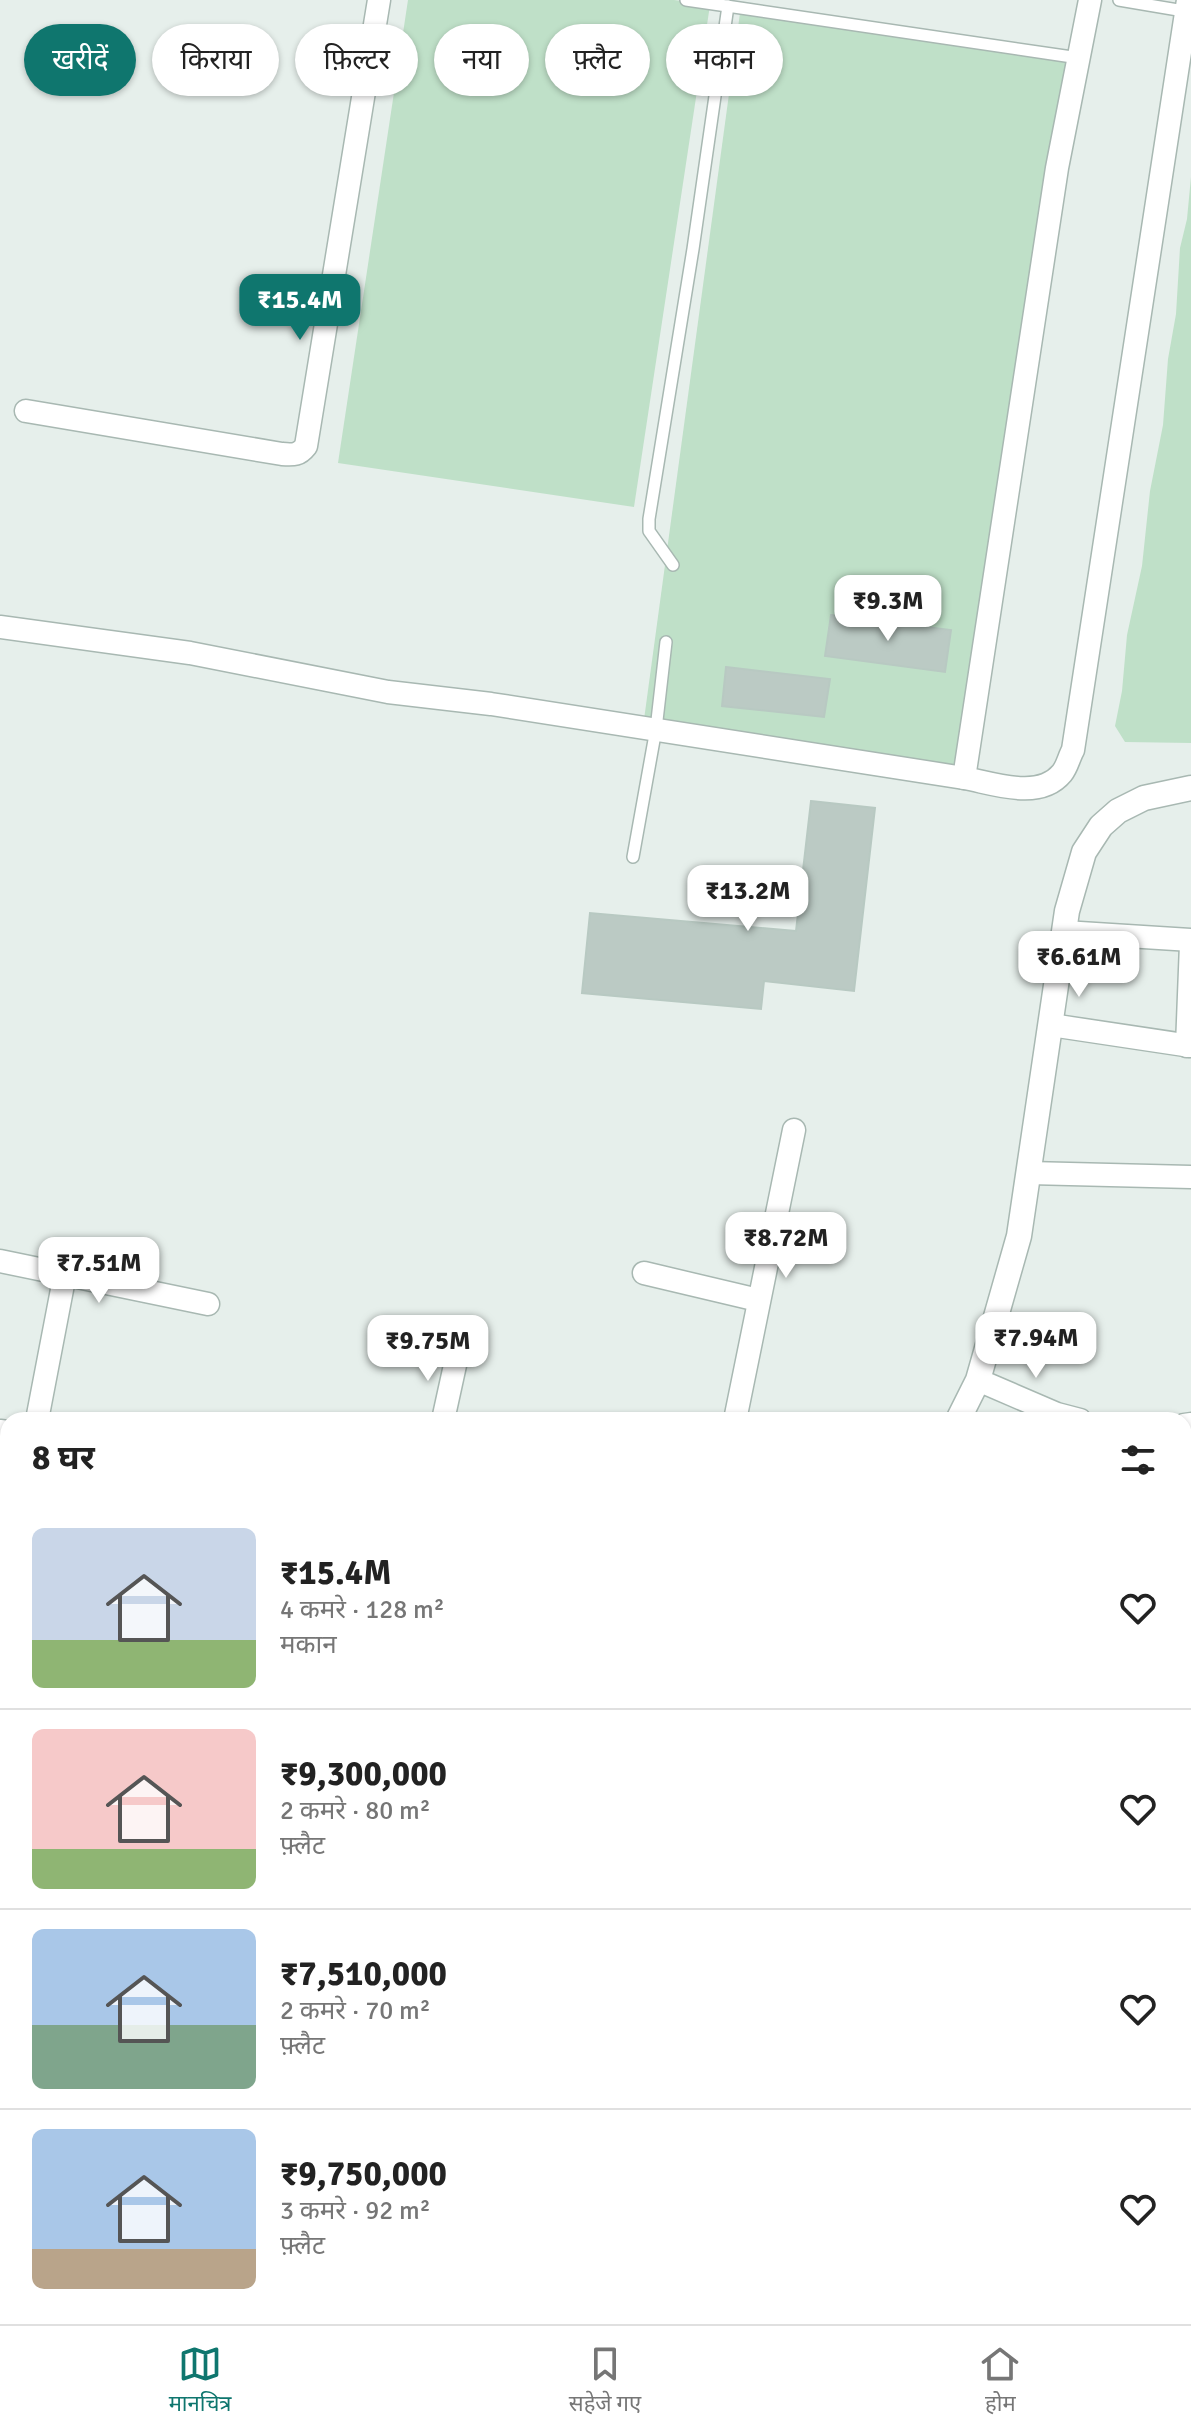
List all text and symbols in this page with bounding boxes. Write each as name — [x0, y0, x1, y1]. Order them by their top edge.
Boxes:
chip: खरीदें — [24, 24, 136, 96]
chip: किराया — [152, 24, 279, 96]
chip: फ़िल्टर — [295, 24, 418, 96]
chip: नया — [434, 24, 529, 96]
chip: फ़्लैट — [545, 24, 650, 96]
chip: मकान — [666, 24, 783, 96]
pin: ₹15.4M — [235, 274, 365, 342]
text: ₹15.4M — [257, 284, 343, 316]
pin: ₹9.3M — [832, 575, 944, 643]
text: ₹9.3M — [852, 585, 924, 617]
pin: ₹13.2M — [683, 865, 813, 933]
text: ₹13.2M — [705, 875, 791, 907]
pin: ₹6.61M — [1014, 931, 1144, 999]
text: ₹6.61M — [1036, 941, 1122, 973]
pin: ₹8.72M — [721, 1212, 851, 1280]
text: ₹8.72M — [743, 1222, 829, 1254]
pin: ₹7.51M — [34, 1237, 164, 1305]
text: ₹7.51M — [56, 1247, 142, 1279]
pin: ₹7.94M — [971, 1312, 1101, 1380]
pin: ₹9.75M — [363, 1315, 493, 1383]
text: ₹7.94M — [993, 1322, 1079, 1354]
text: ₹9.75M — [385, 1325, 471, 1357]
text: 8 घर — [32, 1437, 95, 1479]
icon: filters — [1116, 1438, 1160, 1482]
text: ₹15.4M — [280, 1552, 392, 1594]
icon: home — [96, 1560, 192, 1656]
icon: heart — [1116, 1586, 1160, 1630]
text: 4 कमरे · 128 m² — [280, 1594, 445, 1626]
text: मकान — [280, 1629, 337, 1661]
text: ₹9,300,000 — [280, 1753, 447, 1795]
icon: home — [96, 1761, 192, 1857]
icon: heart — [1116, 1787, 1160, 1831]
text: 2 कमरे · 80 m² — [280, 1795, 431, 1827]
text: फ़्लैट — [280, 1830, 325, 1862]
text: ₹7,510,000 — [280, 1953, 447, 1995]
icon: home — [96, 1961, 192, 2057]
icon: heart — [1116, 1987, 1160, 2031]
text: 2 कमरे · 70 m² — [280, 1995, 431, 2027]
text: फ़्लैट — [280, 2030, 325, 2062]
text: ₹9,750,000 — [280, 2153, 447, 2195]
icon: home — [96, 2161, 192, 2257]
icon: heart — [1116, 2187, 1160, 2231]
text: 3 कमरे · 92 m² — [280, 2195, 431, 2227]
text: फ़्लैट — [280, 2230, 325, 2262]
tab: मानचित्र — [169, 2342, 232, 2420]
tab: सहेजे गए — [569, 2342, 641, 2420]
tab: होम — [978, 2342, 1022, 2420]

